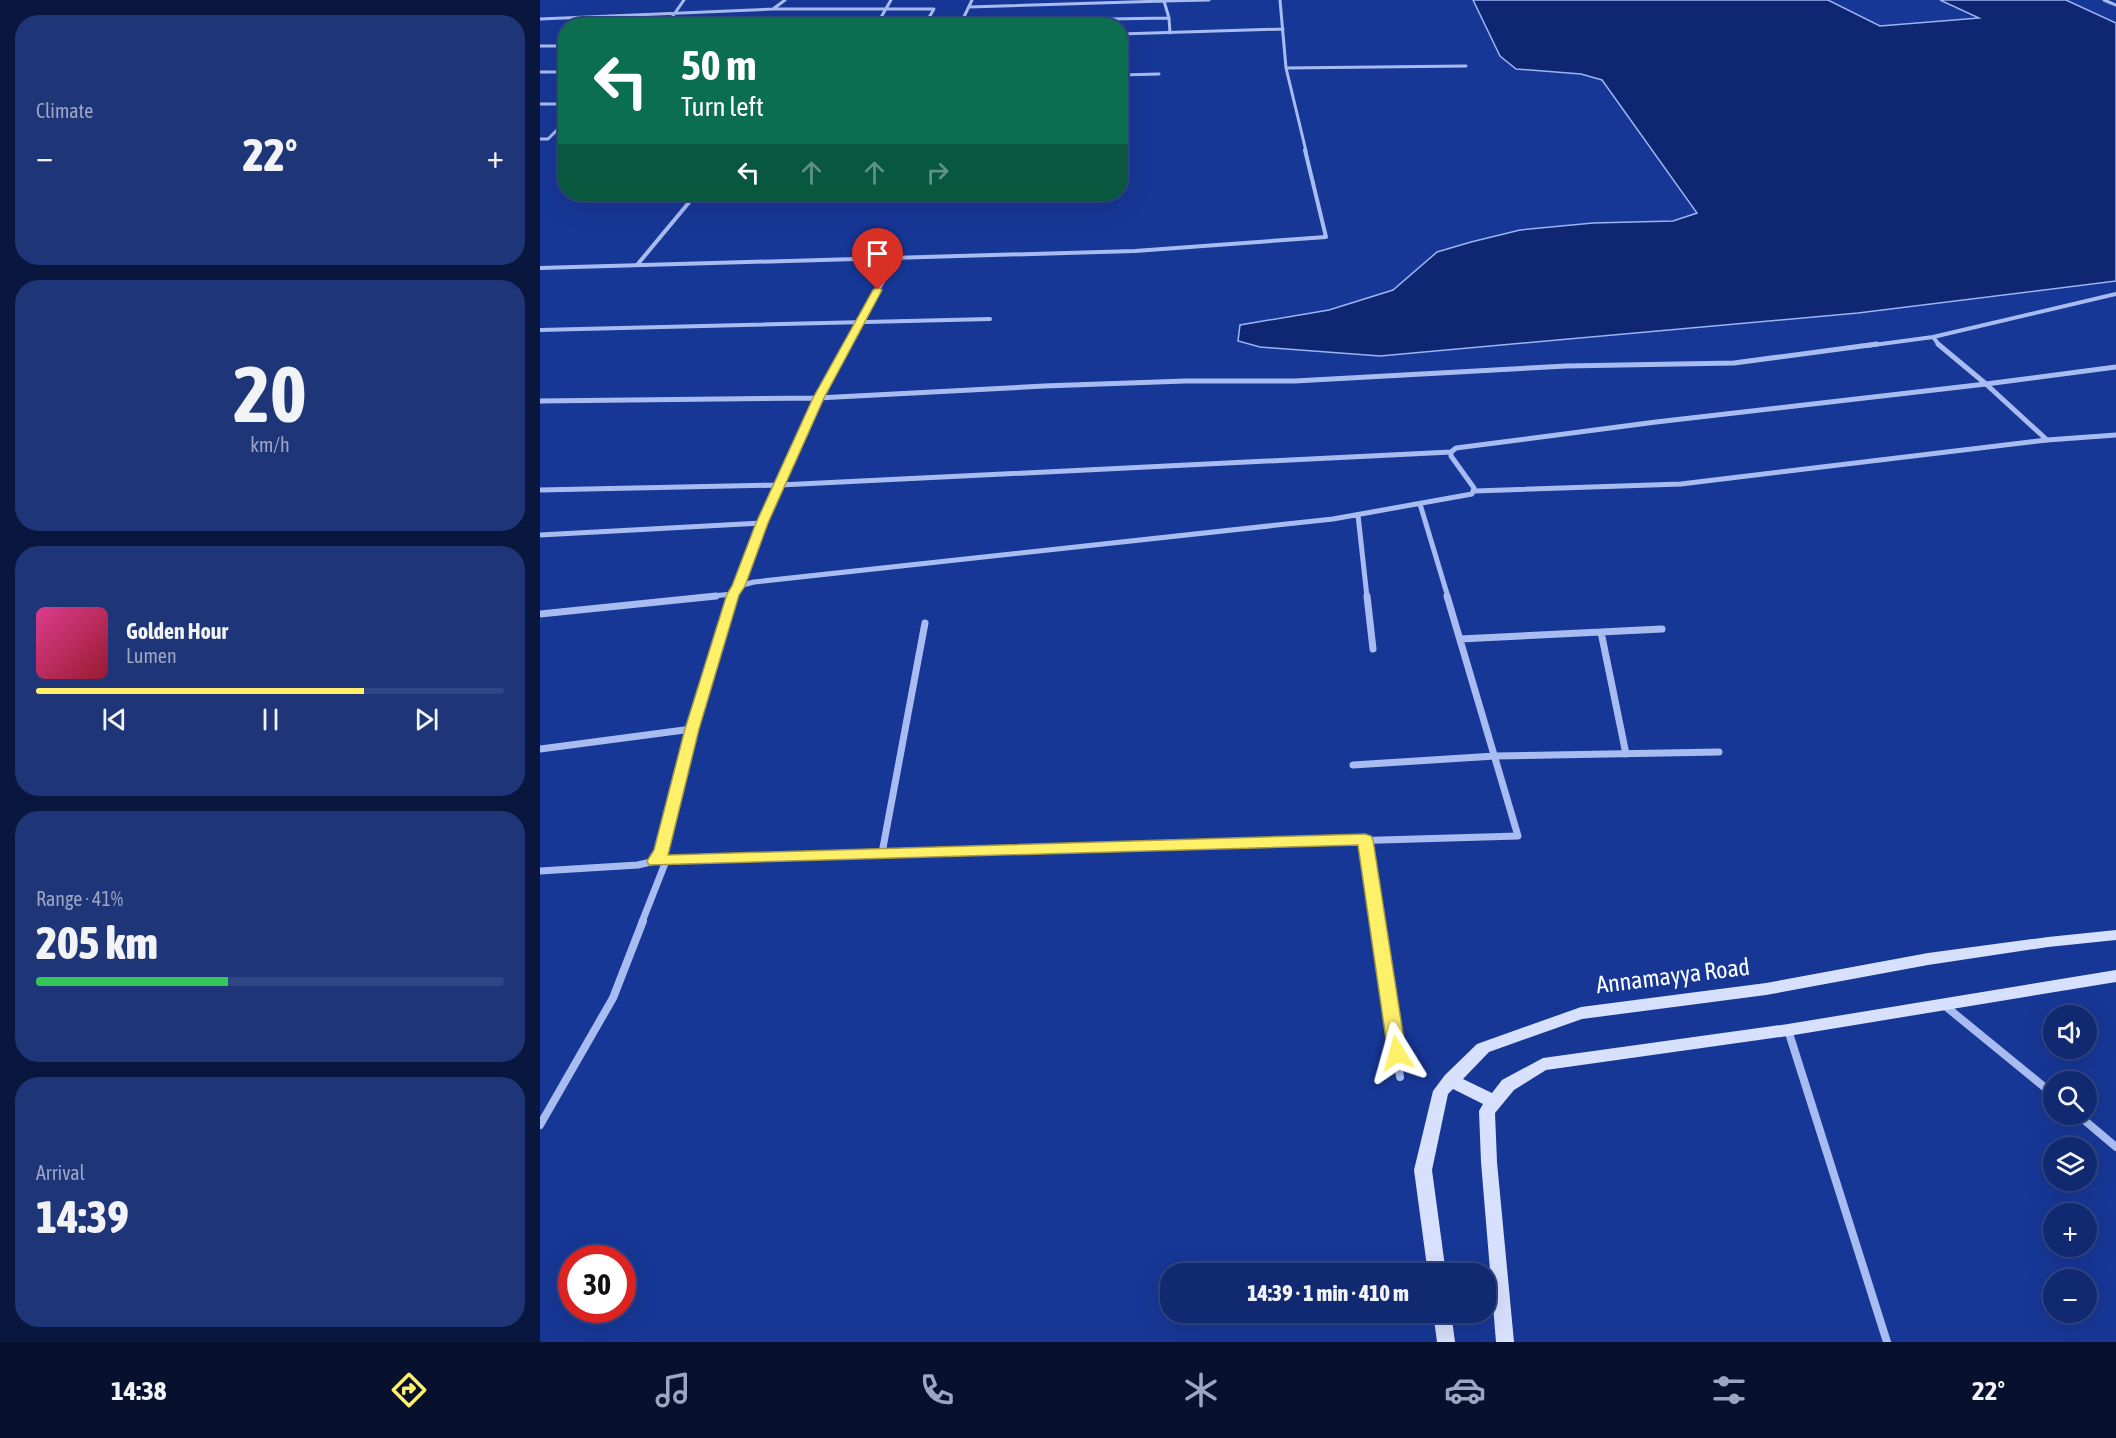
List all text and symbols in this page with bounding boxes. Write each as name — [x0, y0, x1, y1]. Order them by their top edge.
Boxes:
text: 50 m — [681, 41, 756, 89]
icon: left — [582, 42, 660, 120]
text: Turn left — [681, 91, 764, 122]
text: Climate — [36, 99, 93, 122]
text: 22° — [243, 129, 297, 181]
text: − — [36, 137, 53, 175]
text: + — [487, 137, 504, 175]
icon: left — [732, 156, 765, 189]
icon: ahead — [795, 156, 828, 189]
icon: ahead — [858, 156, 891, 189]
icon: right — [921, 156, 954, 189]
pin — [852, 228, 903, 290]
icon: arrive — [861, 237, 894, 270]
text: 20 — [233, 349, 307, 439]
text: km/h — [250, 433, 290, 456]
text: Golden Hour — [126, 618, 228, 644]
text: Lumen — [126, 644, 177, 667]
icon: previous — [98, 703, 131, 736]
icon: pause — [254, 703, 287, 736]
icon: next — [410, 703, 443, 736]
text: Range · 41% — [36, 887, 123, 910]
text: 205 km — [36, 917, 158, 969]
street label: Annamayya Road — [1595, 953, 1751, 998]
map controls — [2043, 1005, 2097, 1323]
button: sound — [2043, 1005, 2097, 1059]
position arrow — [1365, 1021, 1429, 1085]
button: search — [2043, 1071, 2097, 1125]
button: layers — [2043, 1137, 2097, 1191]
text: Arrival — [36, 1161, 85, 1184]
text: 14:39 — [36, 1191, 129, 1243]
button: + — [2043, 1203, 2097, 1257]
speed limit sign: 30 — [558, 1245, 636, 1323]
button: − — [2043, 1269, 2097, 1323]
text: 14:39 · 1 min · 410 m — [1247, 1280, 1409, 1306]
icon: directions — [388, 1369, 430, 1411]
icon: music — [652, 1369, 694, 1411]
icon: phone — [916, 1369, 958, 1411]
icon: climate — [1180, 1369, 1222, 1411]
icon: car — [1444, 1369, 1486, 1411]
icon: filters — [1708, 1369, 1750, 1411]
text: 14:38 — [111, 1375, 167, 1406]
text: 22° — [1972, 1375, 2005, 1406]

